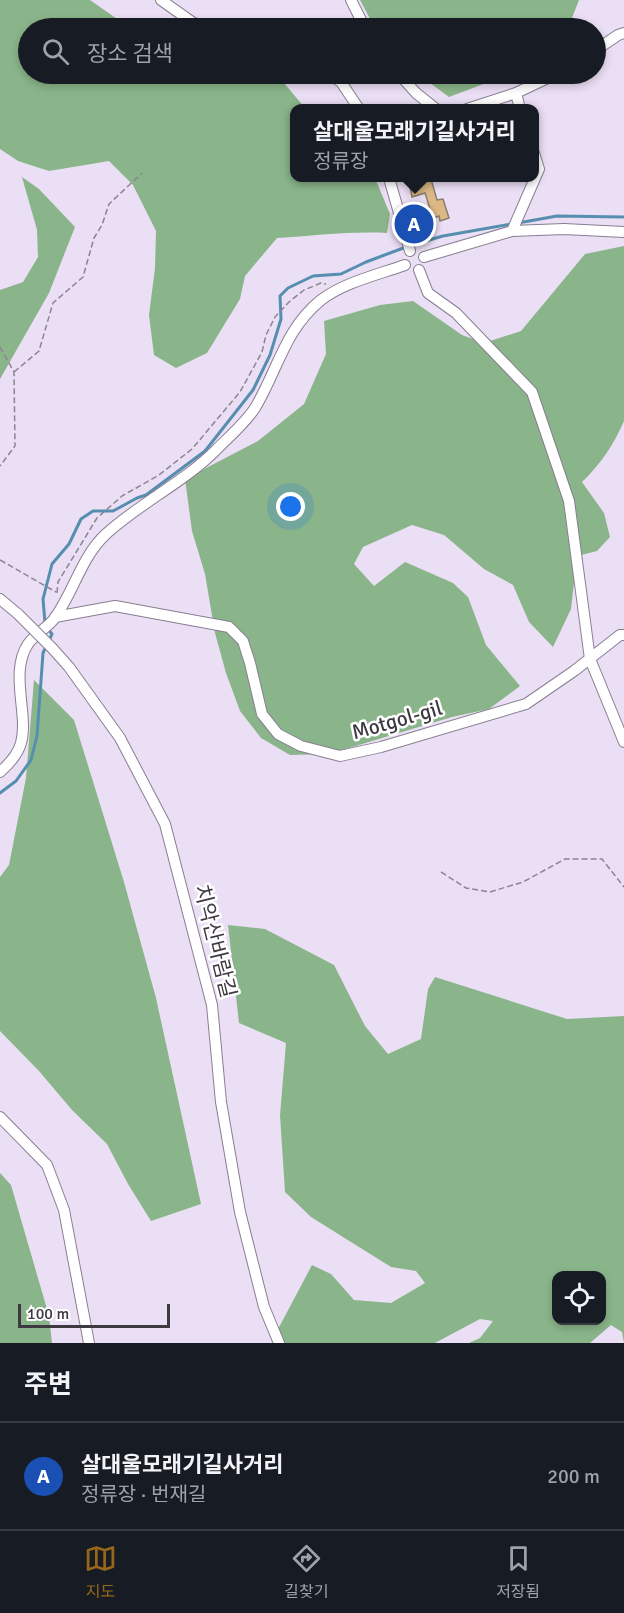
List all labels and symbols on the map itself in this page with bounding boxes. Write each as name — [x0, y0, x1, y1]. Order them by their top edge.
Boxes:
pin: A — [394, 202, 434, 246]
your location — [276, 492, 305, 521]
street label: Motgol-gil — [349, 695, 445, 745]
street label: 치악산바람길 — [188, 882, 242, 1000]
scale bar — [18, 1301, 170, 1328]

